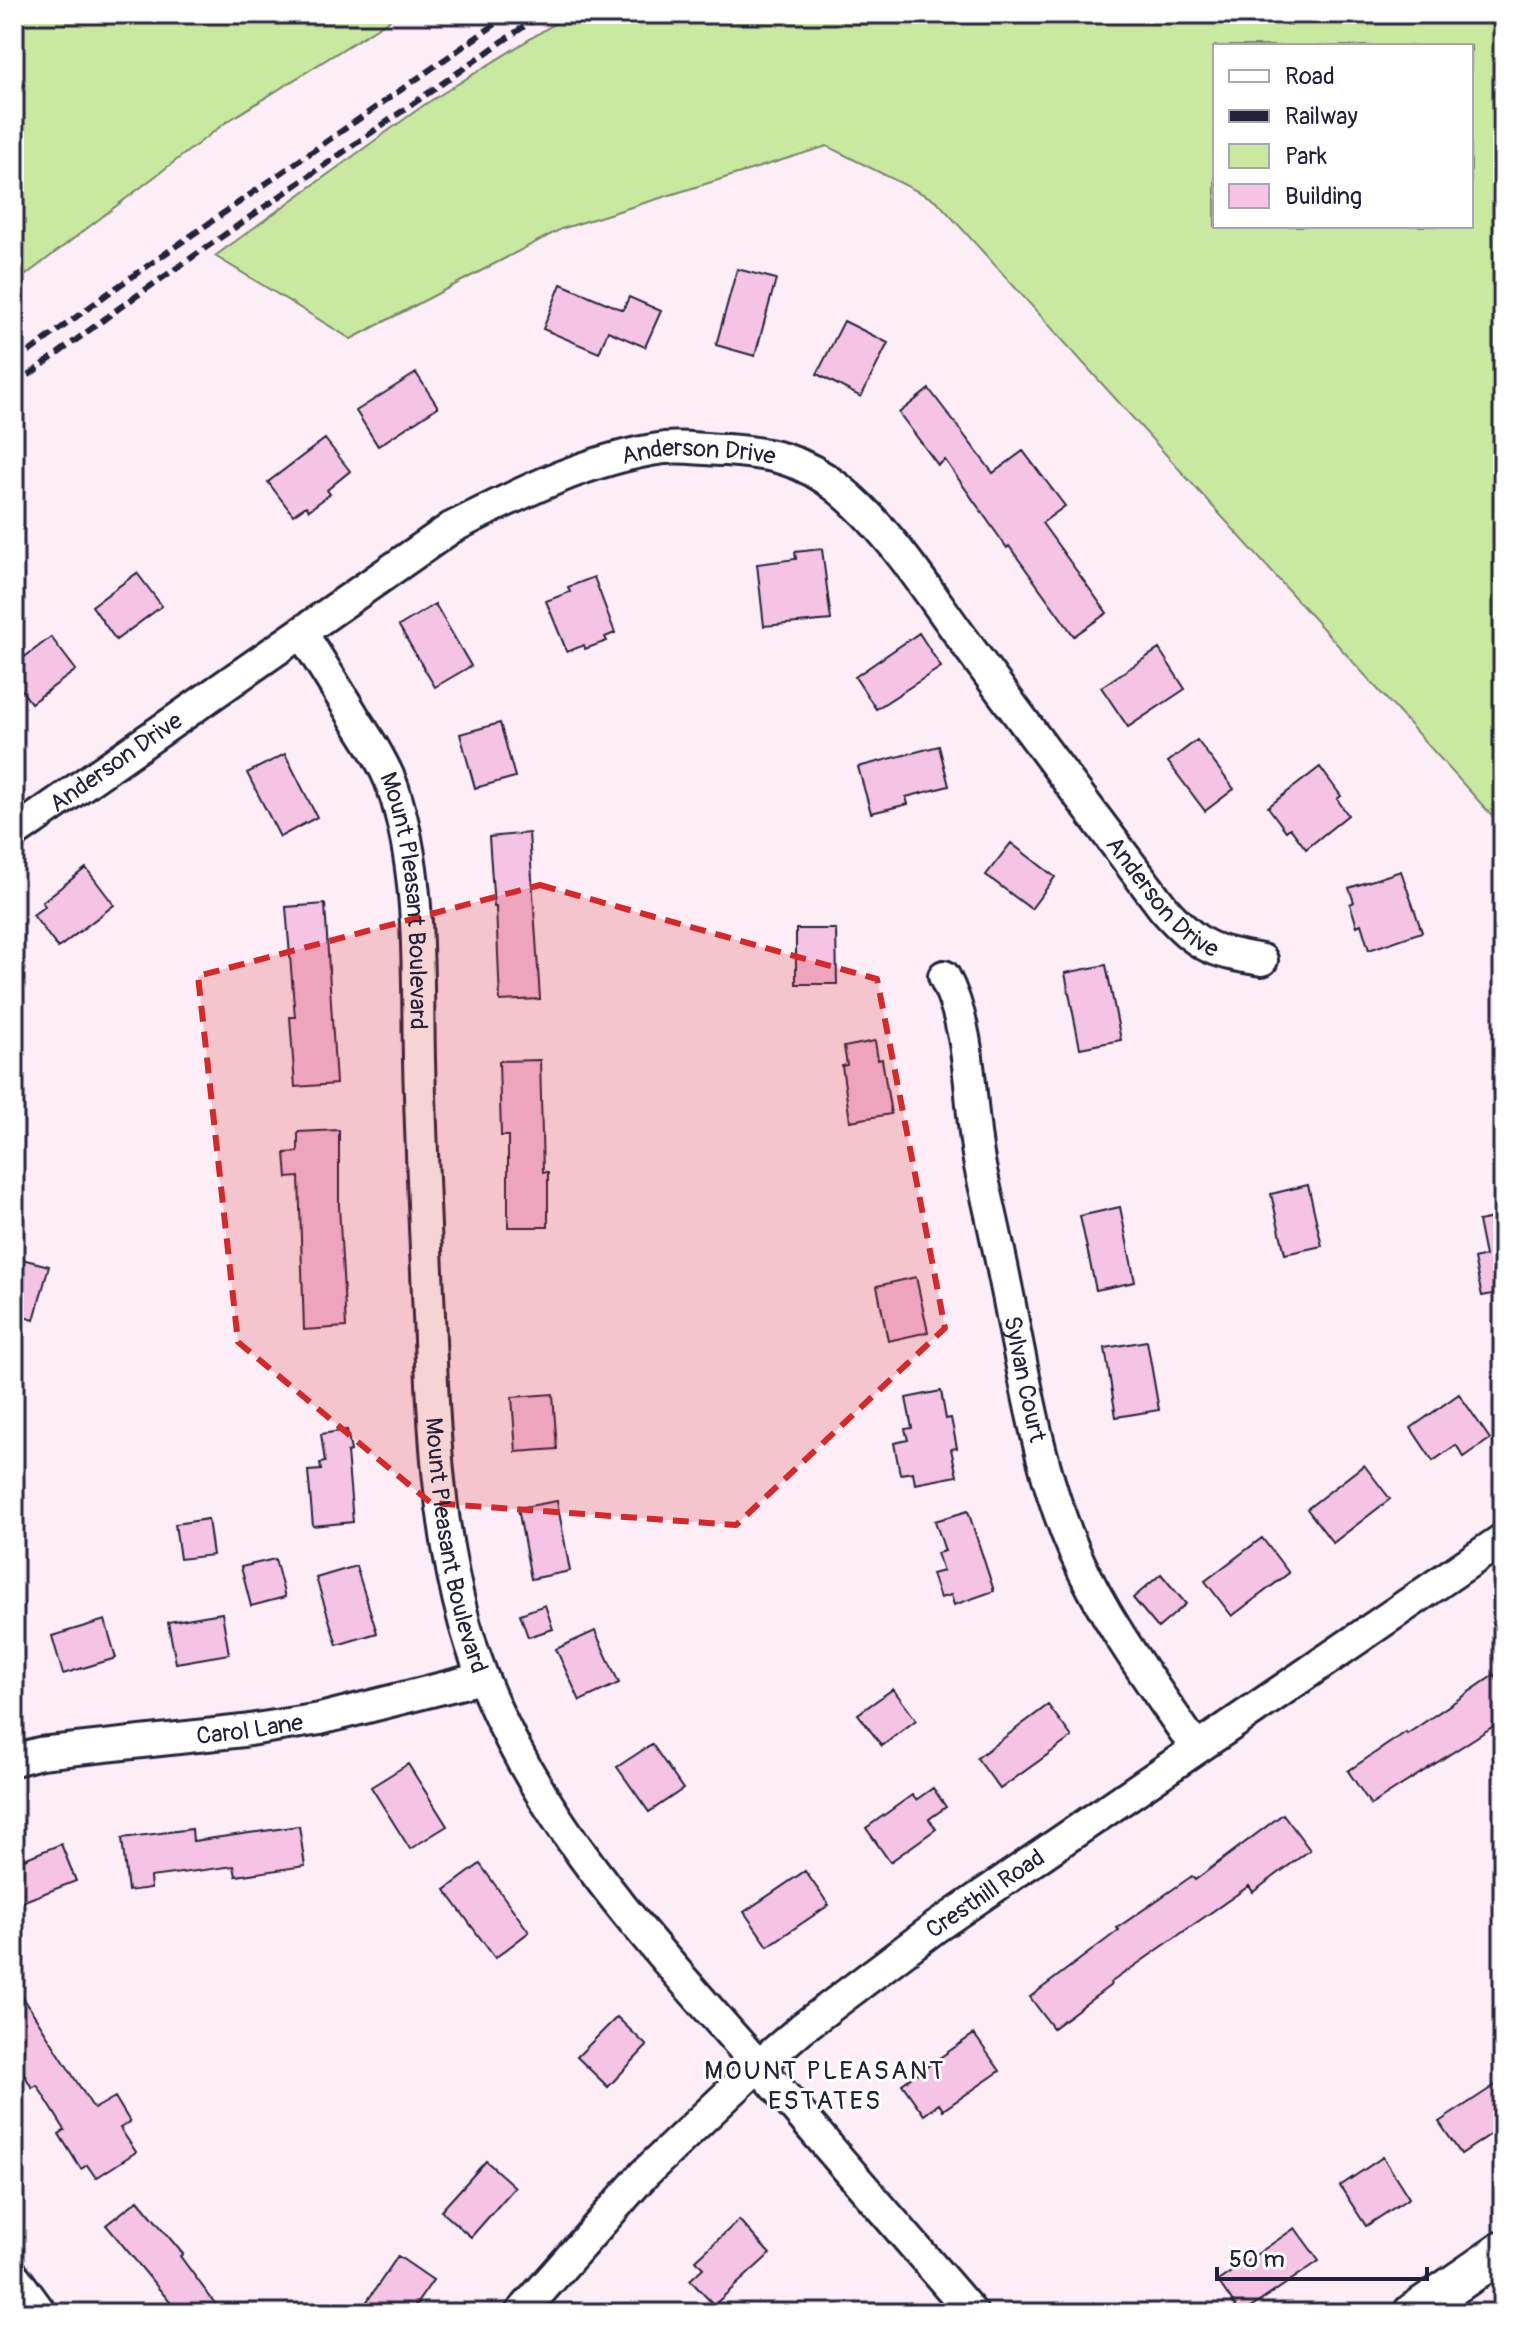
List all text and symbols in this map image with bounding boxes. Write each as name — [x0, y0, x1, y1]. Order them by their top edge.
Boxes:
legend — [1213, 44, 1473, 228]
text: Road — [1285, 62, 1335, 91]
text: Railway — [1285, 102, 1358, 131]
text: Park — [1285, 142, 1327, 171]
text: Building — [1285, 182, 1362, 211]
street label: Anderson Drive — [618, 433, 779, 471]
street label: Anderson Drive — [44, 706, 188, 818]
street label: Mount Pleasant Boulevard — [374, 768, 433, 1030]
street label: Anderson Drive — [1100, 831, 1223, 964]
street label: Sylvan Court — [998, 1314, 1052, 1445]
street label: Mount Pleasant Boulevard — [419, 1416, 494, 1677]
street label: Carol Lane — [195, 1707, 305, 1750]
street label: Cresthill Road — [920, 1843, 1050, 1944]
district label: MOUNT PLEASANT ESTATES — [704, 2055, 946, 2117]
scale bar — [1217, 2231, 1427, 2281]
text: 50 m — [1229, 2245, 1285, 2274]

